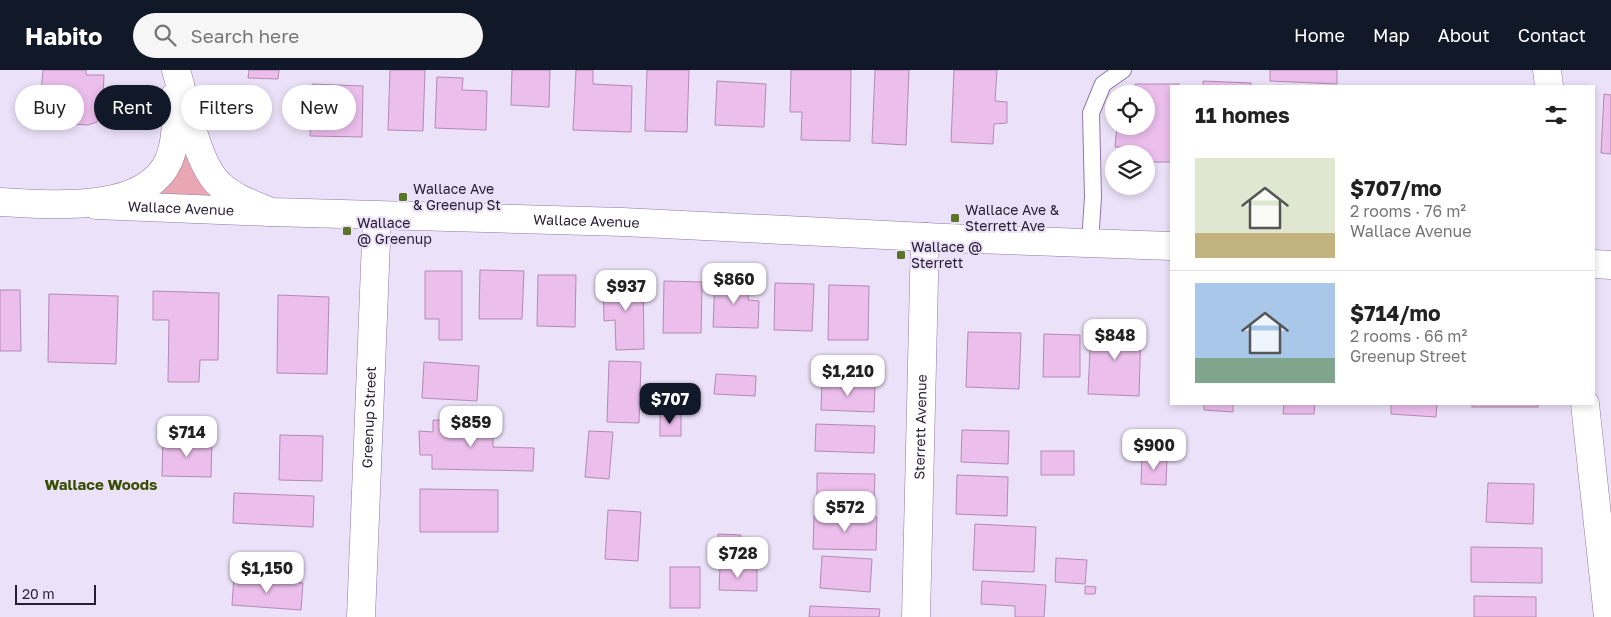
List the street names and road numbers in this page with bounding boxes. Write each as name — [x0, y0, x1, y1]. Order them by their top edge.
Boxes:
street label: Wallace Avenue — [127, 197, 234, 219]
street label: Wallace Avenue — [533, 210, 640, 231]
street label: Greenup Street — [358, 366, 379, 469]
street label: Sterrett Avenue — [910, 374, 930, 480]

